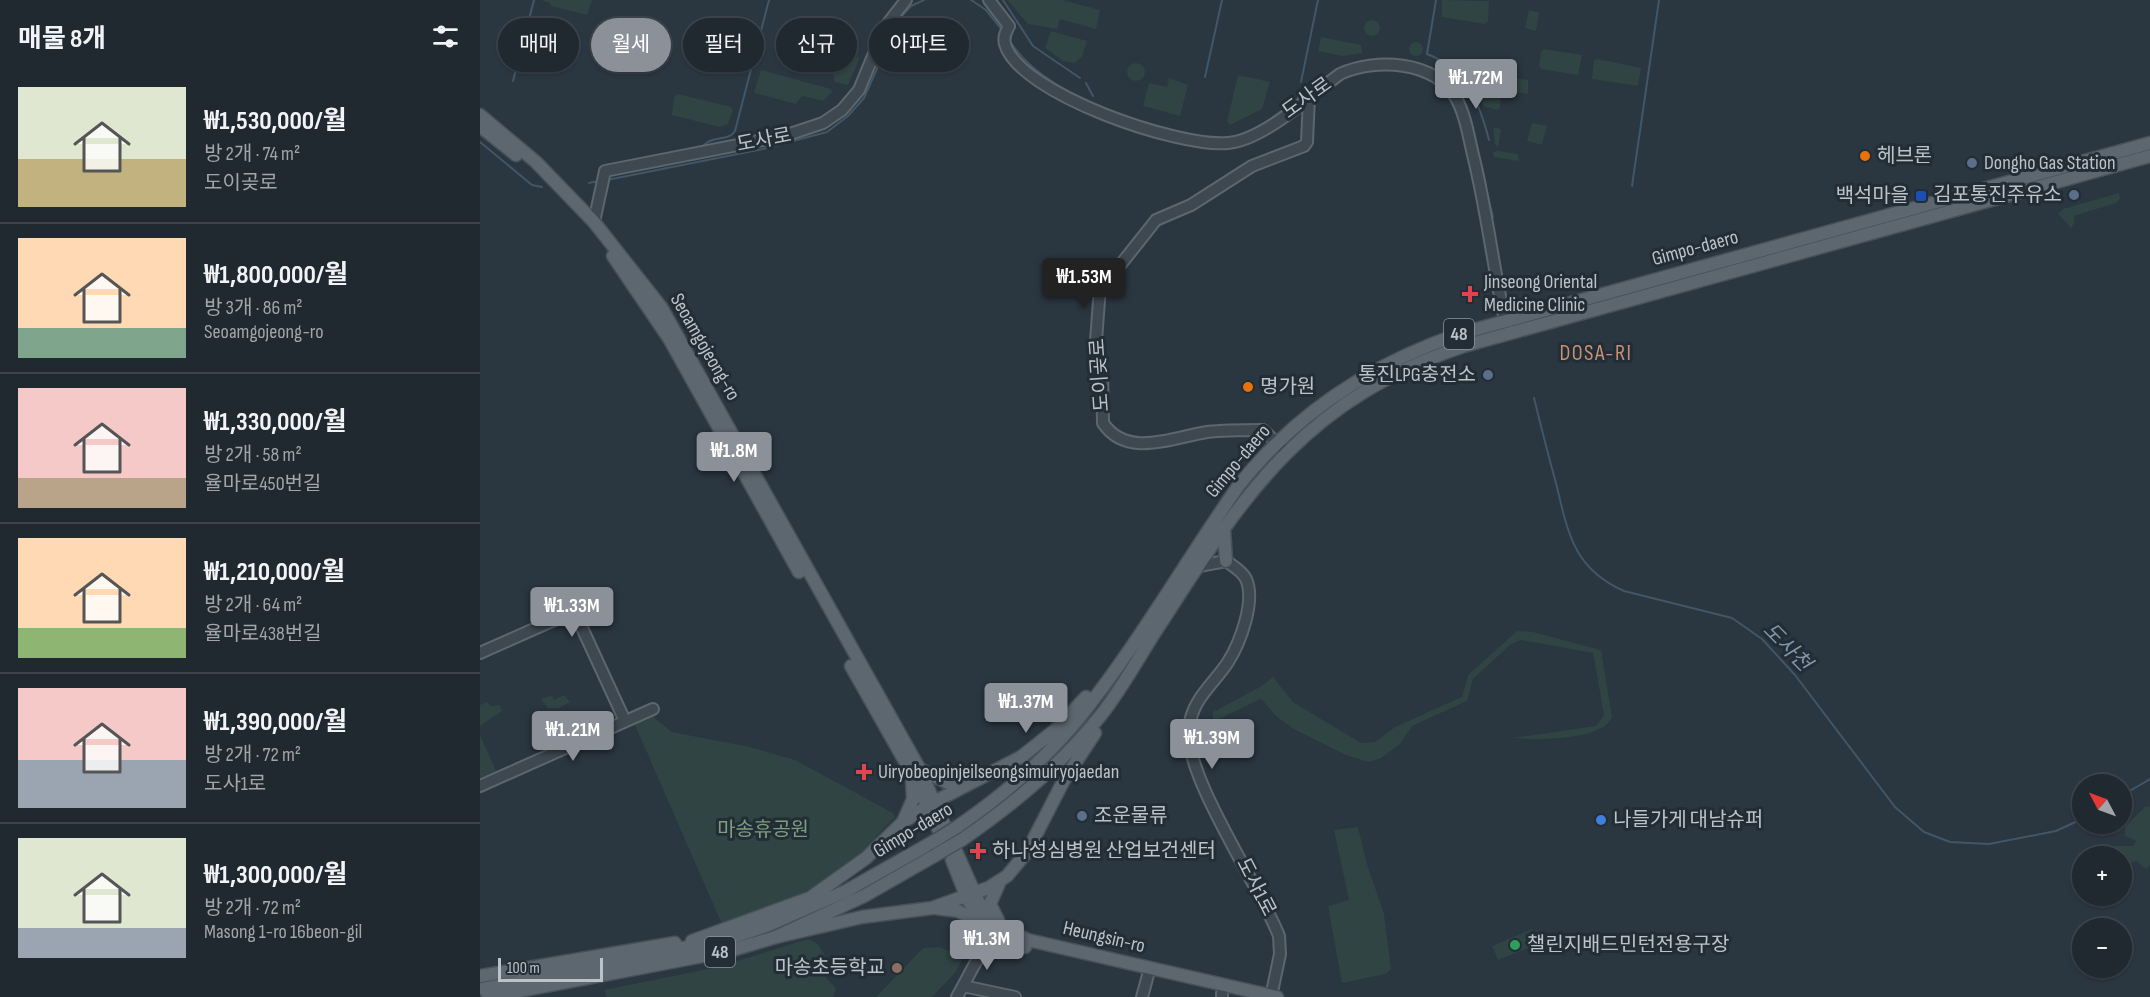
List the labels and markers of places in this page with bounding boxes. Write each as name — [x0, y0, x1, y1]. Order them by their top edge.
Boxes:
pin: ₩1.72M — [1427, 59, 1525, 110]
place label: 헤브론 — [1877, 144, 1932, 168]
marker: 헤브론 — [1858, 149, 1872, 163]
place label: Dongho Gas Station — [1984, 151, 2116, 175]
marker: Dongho Gas Station — [1965, 156, 1979, 170]
place label: 김포통진주유소 — [1933, 183, 2062, 207]
place label: 백석마을 — [1835, 184, 1909, 208]
marker: 김포통진주유소 — [2067, 188, 2081, 202]
marker: 백석마을 — [1914, 189, 1928, 203]
pin: ₩1.53M — [1035, 258, 1133, 309]
place label: Jinseong Oriental Medicine Clinic — [1483, 270, 1597, 317]
marker: Jinseong Oriental Medicine Clinic — [1461, 285, 1479, 303]
place label: 통진LPG충전소 — [1358, 363, 1476, 387]
marker: 통진LPG충전소 — [1481, 368, 1495, 382]
place label: 명가원 — [1260, 375, 1315, 399]
marker: 명가원 — [1241, 380, 1255, 394]
pin: ₩1.8M — [692, 432, 776, 483]
pin: ₩1.33M — [523, 587, 621, 638]
pin: ₩1.37M — [977, 683, 1075, 734]
pin: ₩1.21M — [524, 711, 622, 762]
pin: ₩1.39M — [1163, 719, 1261, 770]
place label: Uiryobeopinjeilseongsimuiryojaedan — [878, 760, 1119, 784]
marker: Uiryobeopinjeilseongsimuiryojaedan — [855, 763, 873, 781]
place label: 조운물류 — [1094, 804, 1168, 828]
place label: 나들가게 대남슈퍼 — [1613, 808, 1763, 832]
marker: 조운물류 — [1075, 809, 1089, 823]
marker: 나들가게 대남슈퍼 — [1594, 813, 1608, 827]
place label: 하나성심병원 산업보건센터 — [992, 839, 1216, 863]
marker: 하나성심병원 산업보건센터 — [969, 842, 987, 860]
pin: ₩1.3M — [945, 920, 1029, 971]
place label: 챌린지배드민턴전용구장 — [1527, 933, 1729, 957]
marker: 챌린지배드민턴전용구장 — [1508, 938, 1522, 952]
place label: 마송초등학교 — [775, 956, 885, 980]
marker: 마송초등학교 — [890, 961, 904, 975]

